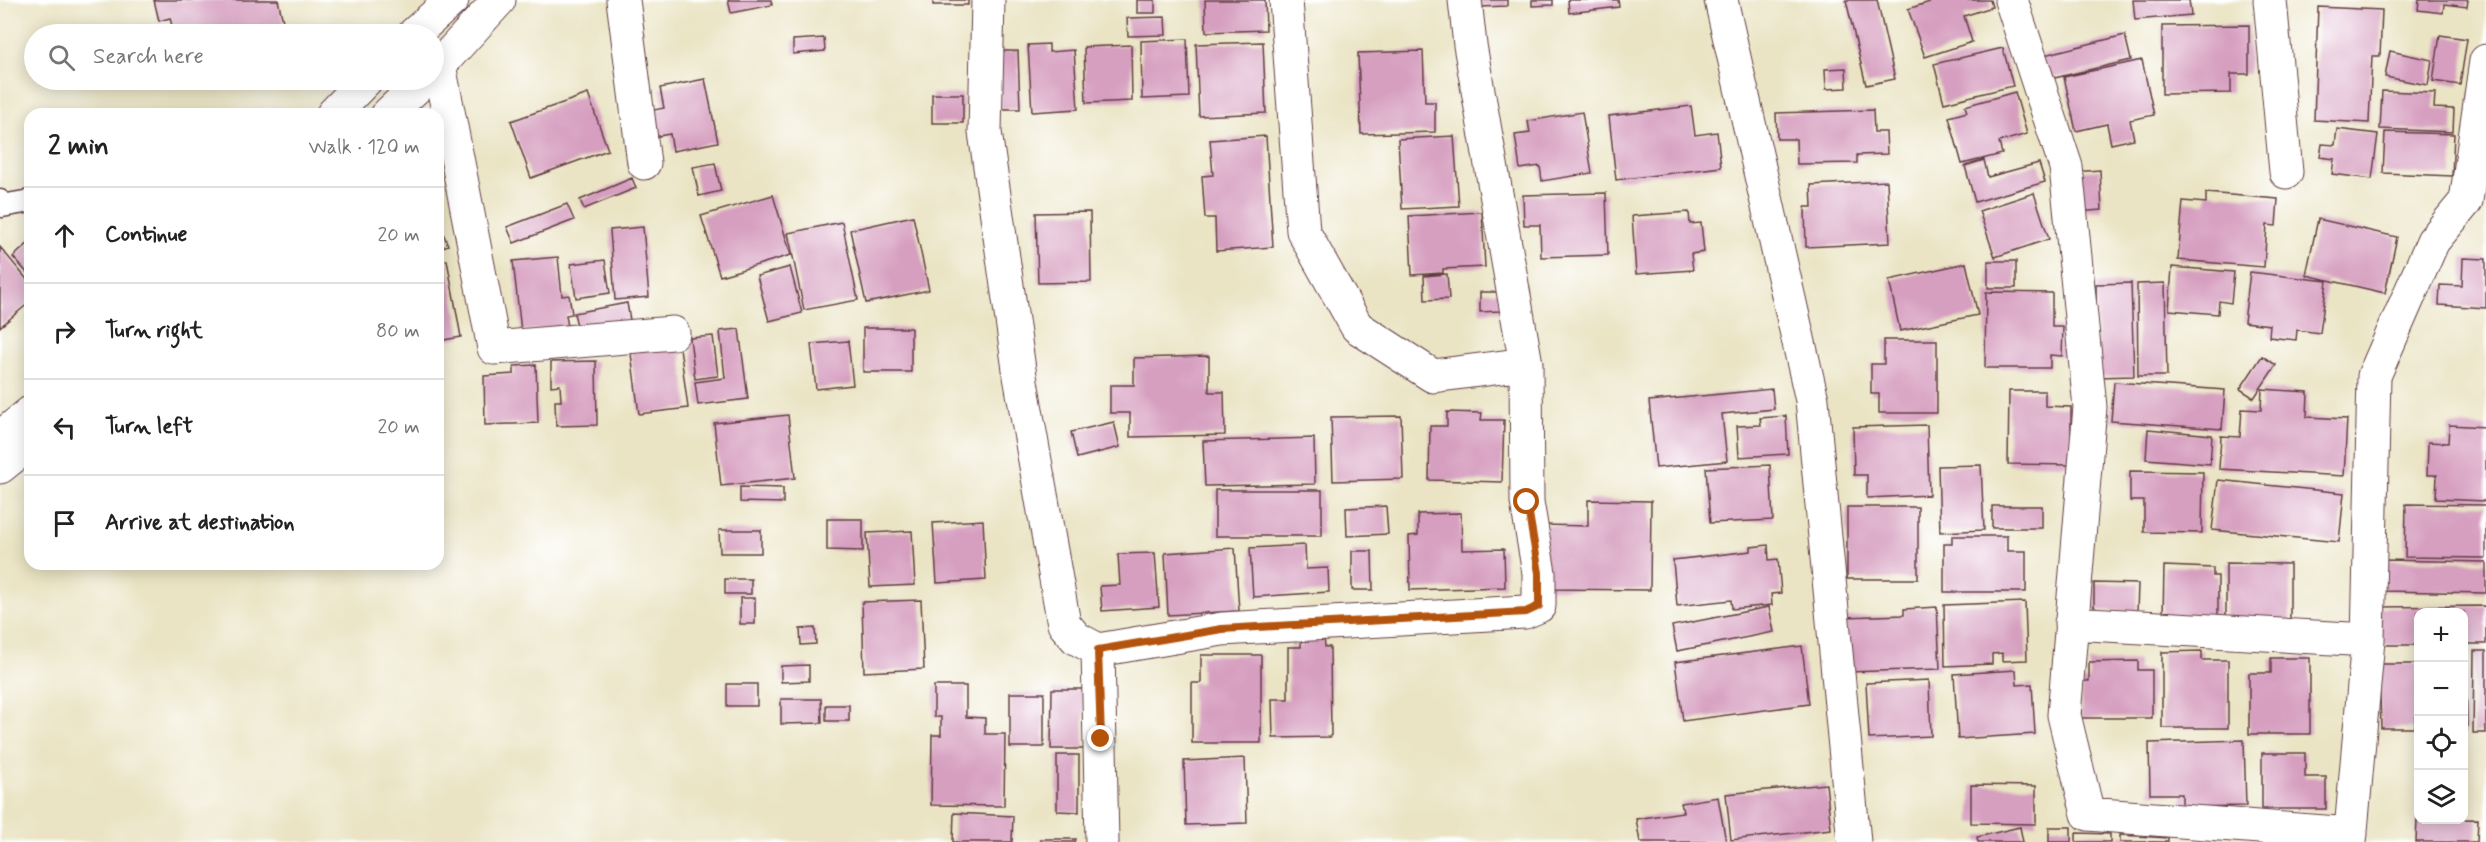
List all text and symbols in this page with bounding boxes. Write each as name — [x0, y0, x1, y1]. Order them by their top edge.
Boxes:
search box — [24, 24, 444, 90]
icon: search — [45, 41, 78, 74]
text: Search here — [93, 43, 204, 71]
text: 2 min — [48, 130, 109, 164]
text: Walk · 120 m — [309, 134, 420, 161]
icon: ahead — [48, 219, 81, 252]
text: Continue — [105, 221, 187, 249]
text: 20 m — [377, 222, 420, 249]
icon: right — [48, 315, 81, 348]
text: Turn right — [105, 317, 203, 345]
text: 80 m — [376, 318, 420, 345]
icon: left — [48, 411, 81, 444]
text: Turn left — [105, 413, 193, 441]
text: 20 m — [377, 414, 420, 441]
route start — [1513, 488, 1539, 514]
icon: arrive — [48, 507, 81, 540]
text: Arrive at destination — [105, 509, 295, 537]
map controls — [2414, 608, 2468, 824]
button: + — [2414, 608, 2468, 662]
button: − — [2414, 662, 2468, 716]
button: locate — [2414, 716, 2468, 770]
route end — [1087, 725, 1113, 751]
button: layers — [2414, 770, 2468, 824]

